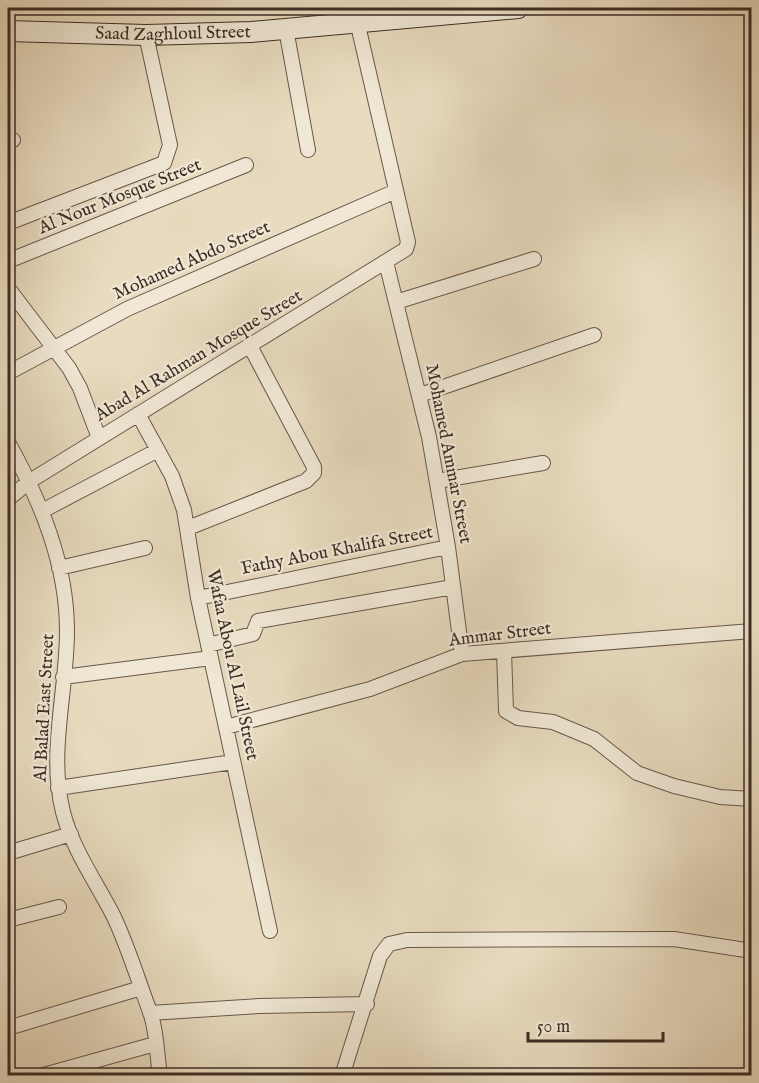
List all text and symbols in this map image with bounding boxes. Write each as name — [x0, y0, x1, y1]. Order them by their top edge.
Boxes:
street label: Saad Zaghloul Street — [95, 21, 251, 47]
street label: Al Nour Mosque Street — [34, 154, 205, 241]
street label: Mohamed Abdo Street — [110, 216, 274, 306]
street label: Abad Al Rahman Mosque Street — [90, 285, 307, 428]
street label: Mohamed Ammar Street — [419, 362, 477, 546]
street label: Fathy Abou Khalifa Street — [239, 521, 435, 581]
street label: Wafaa Abou Al Lail Street — [201, 567, 263, 763]
street label: Ammar Street — [446, 617, 553, 653]
street label: Al Balad East Street — [30, 633, 60, 784]
scale bar — [528, 1005, 663, 1043]
text: 50 m — [537, 1016, 570, 1039]

